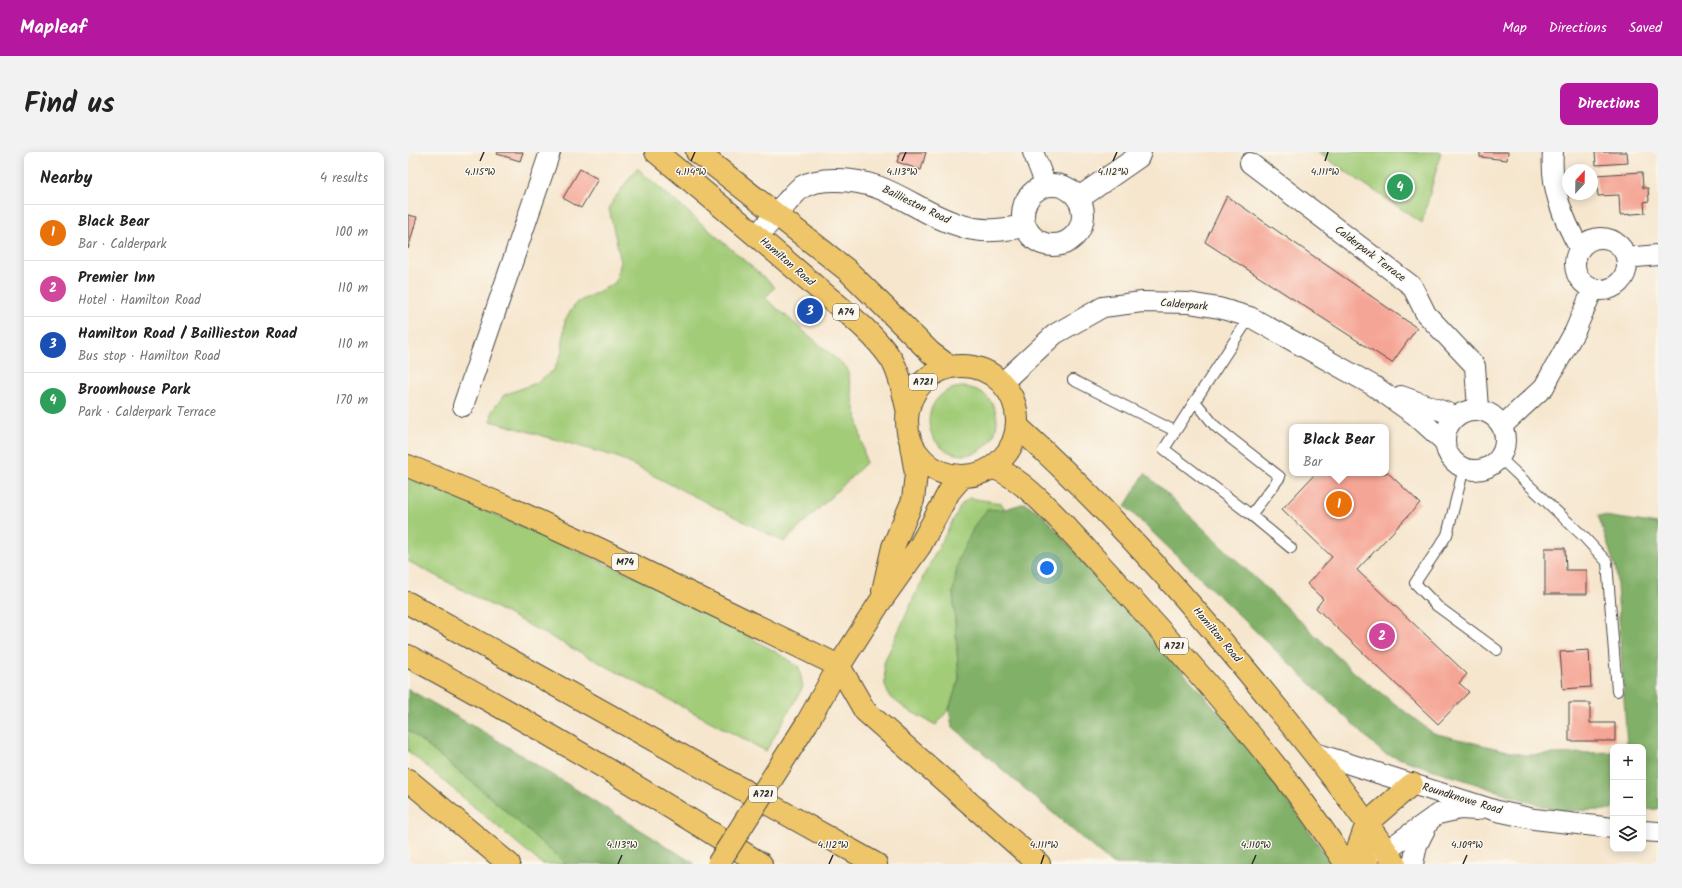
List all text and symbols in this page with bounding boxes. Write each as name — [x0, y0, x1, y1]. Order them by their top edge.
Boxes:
text: Mapleaf — [20, 13, 87, 43]
text: Map — [1502, 17, 1527, 39]
text: Directions — [1549, 17, 1607, 39]
text: Saved — [1629, 17, 1662, 39]
text: Find us — [24, 82, 115, 127]
button: Directions — [1560, 83, 1658, 125]
text: 4.115°W — [465, 164, 496, 180]
text: 4.114°W — [676, 164, 707, 180]
text: 4.113°W — [886, 164, 918, 180]
text: 4.112°W — [1097, 164, 1129, 180]
text: 4.111°W — [1311, 164, 1339, 180]
north arrow — [1562, 164, 1598, 200]
text: Nearby — [40, 165, 92, 192]
text: 4 results — [320, 168, 368, 189]
pin: 4 — [1387, 172, 1413, 202]
street label: Baillieston Road — [879, 181, 954, 230]
text: Black Bear — [78, 210, 149, 234]
street label: Calderpark Terrace — [1331, 221, 1410, 287]
text: 1 — [51, 222, 55, 243]
text: 100 m — [335, 222, 368, 243]
street label: Hamilton Road — [755, 233, 819, 291]
text: Bar · Calderpark — [78, 234, 167, 255]
text: Premier Inn — [78, 266, 155, 290]
text: 2 — [49, 278, 57, 299]
text: 110 m — [338, 278, 368, 299]
text: Hotel · Hamilton Road — [78, 290, 201, 311]
street label: Calderpark — [1159, 294, 1209, 316]
pin: 3 — [797, 296, 823, 326]
road number: A74 — [833, 304, 859, 320]
text: Hamilton Road / Baillieston Road — [78, 322, 297, 346]
text: 3 — [49, 334, 57, 355]
text: 110 m — [338, 334, 368, 355]
text: Bus stop · Hamilton Road — [78, 346, 220, 367]
road number: A721 — [909, 374, 937, 390]
text: Broomhouse Park — [78, 378, 190, 402]
text: 4 — [49, 390, 57, 411]
text: 170 m — [336, 390, 368, 411]
text: Park · Calderpark Terrace — [78, 402, 216, 423]
popup — [1289, 424, 1389, 476]
text: Black Bear — [1303, 428, 1375, 452]
text: Bar — [1303, 452, 1322, 473]
pin: 1 — [1326, 489, 1352, 519]
road number: M74 — [612, 554, 638, 570]
your location — [1037, 558, 1057, 578]
street label: Hamilton Road — [1188, 603, 1246, 667]
pin: 2 — [1369, 621, 1395, 651]
road number: A721 — [1160, 638, 1188, 654]
map controls — [1610, 744, 1646, 852]
button: + — [1610, 744, 1646, 780]
street label: Roundknowe Road — [1420, 778, 1505, 820]
button: − — [1610, 780, 1646, 816]
road number: A721 — [749, 786, 777, 802]
button: layers — [1610, 816, 1646, 852]
text: 4.113°W — [606, 837, 638, 853]
text: 4.112°W — [817, 837, 849, 853]
text: 4.111°W — [1030, 837, 1058, 853]
text: 4.110°W — [1241, 837, 1271, 853]
text: 4.109°W — [1451, 837, 1483, 853]

